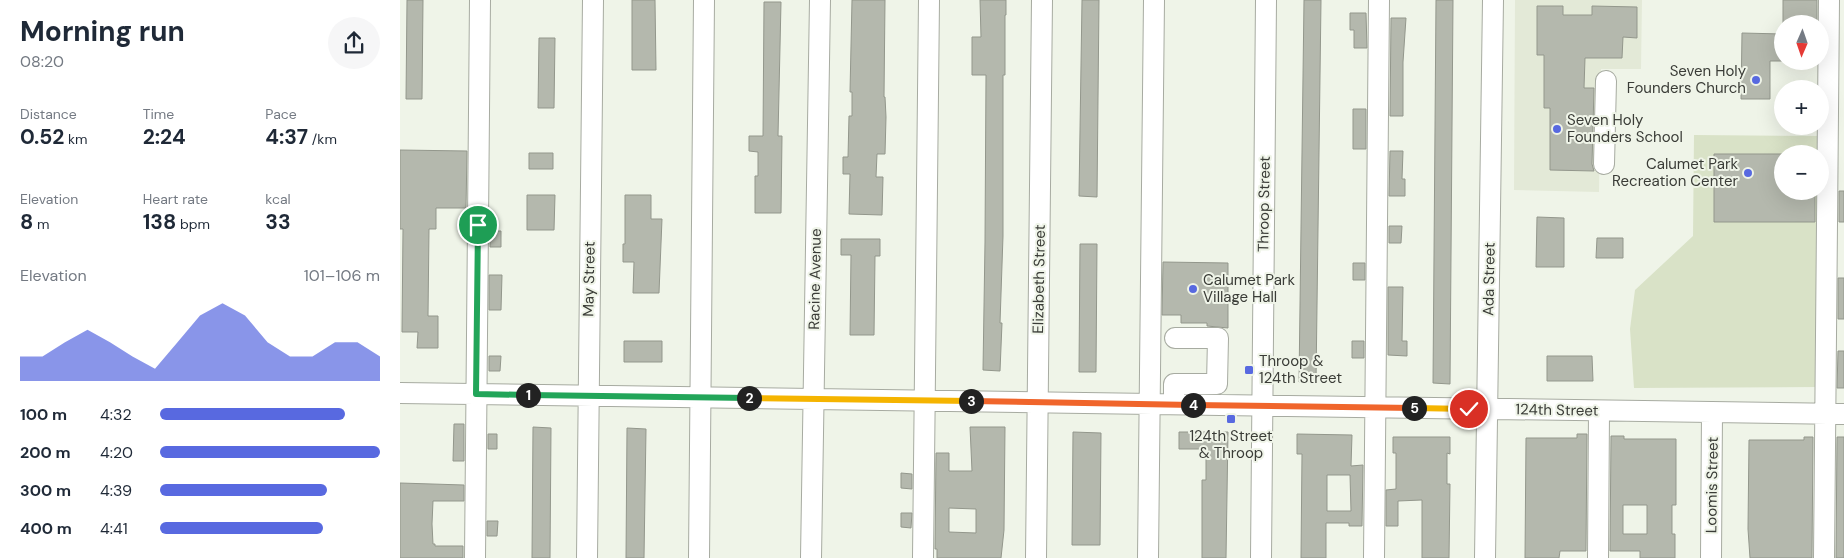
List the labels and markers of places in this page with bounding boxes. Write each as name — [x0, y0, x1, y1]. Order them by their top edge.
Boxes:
place label: Seven Holy Founders Church — [1627, 61, 1747, 98]
marker: Seven Holy Founders Church — [1750, 74, 1762, 86]
place label: Seven Holy Founders School — [1567, 110, 1683, 147]
marker: Seven Holy Founders School — [1551, 123, 1563, 135]
place label: Calumet Park Recreation Center — [1612, 154, 1738, 191]
marker: Calumet Park Recreation Center — [1742, 167, 1754, 179]
pin — [457, 204, 499, 246]
place label: Calumet Park Village Hall — [1203, 270, 1295, 307]
marker: Calumet Park Village Hall — [1187, 283, 1199, 295]
place label: Throop & 124th Street — [1259, 351, 1342, 388]
marker: Throop & 124th Street — [1243, 364, 1255, 376]
pin: 1 — [516, 382, 540, 408]
pin: 2 — [736, 386, 762, 410]
pin: 3 — [958, 388, 984, 414]
pin — [1448, 388, 1490, 430]
pin: 4 — [1180, 392, 1206, 418]
pin: 5 — [1402, 396, 1426, 420]
marker: 124th Street & Throop — [1225, 413, 1237, 425]
place label: 124th Street & Throop — [1189, 426, 1273, 463]

